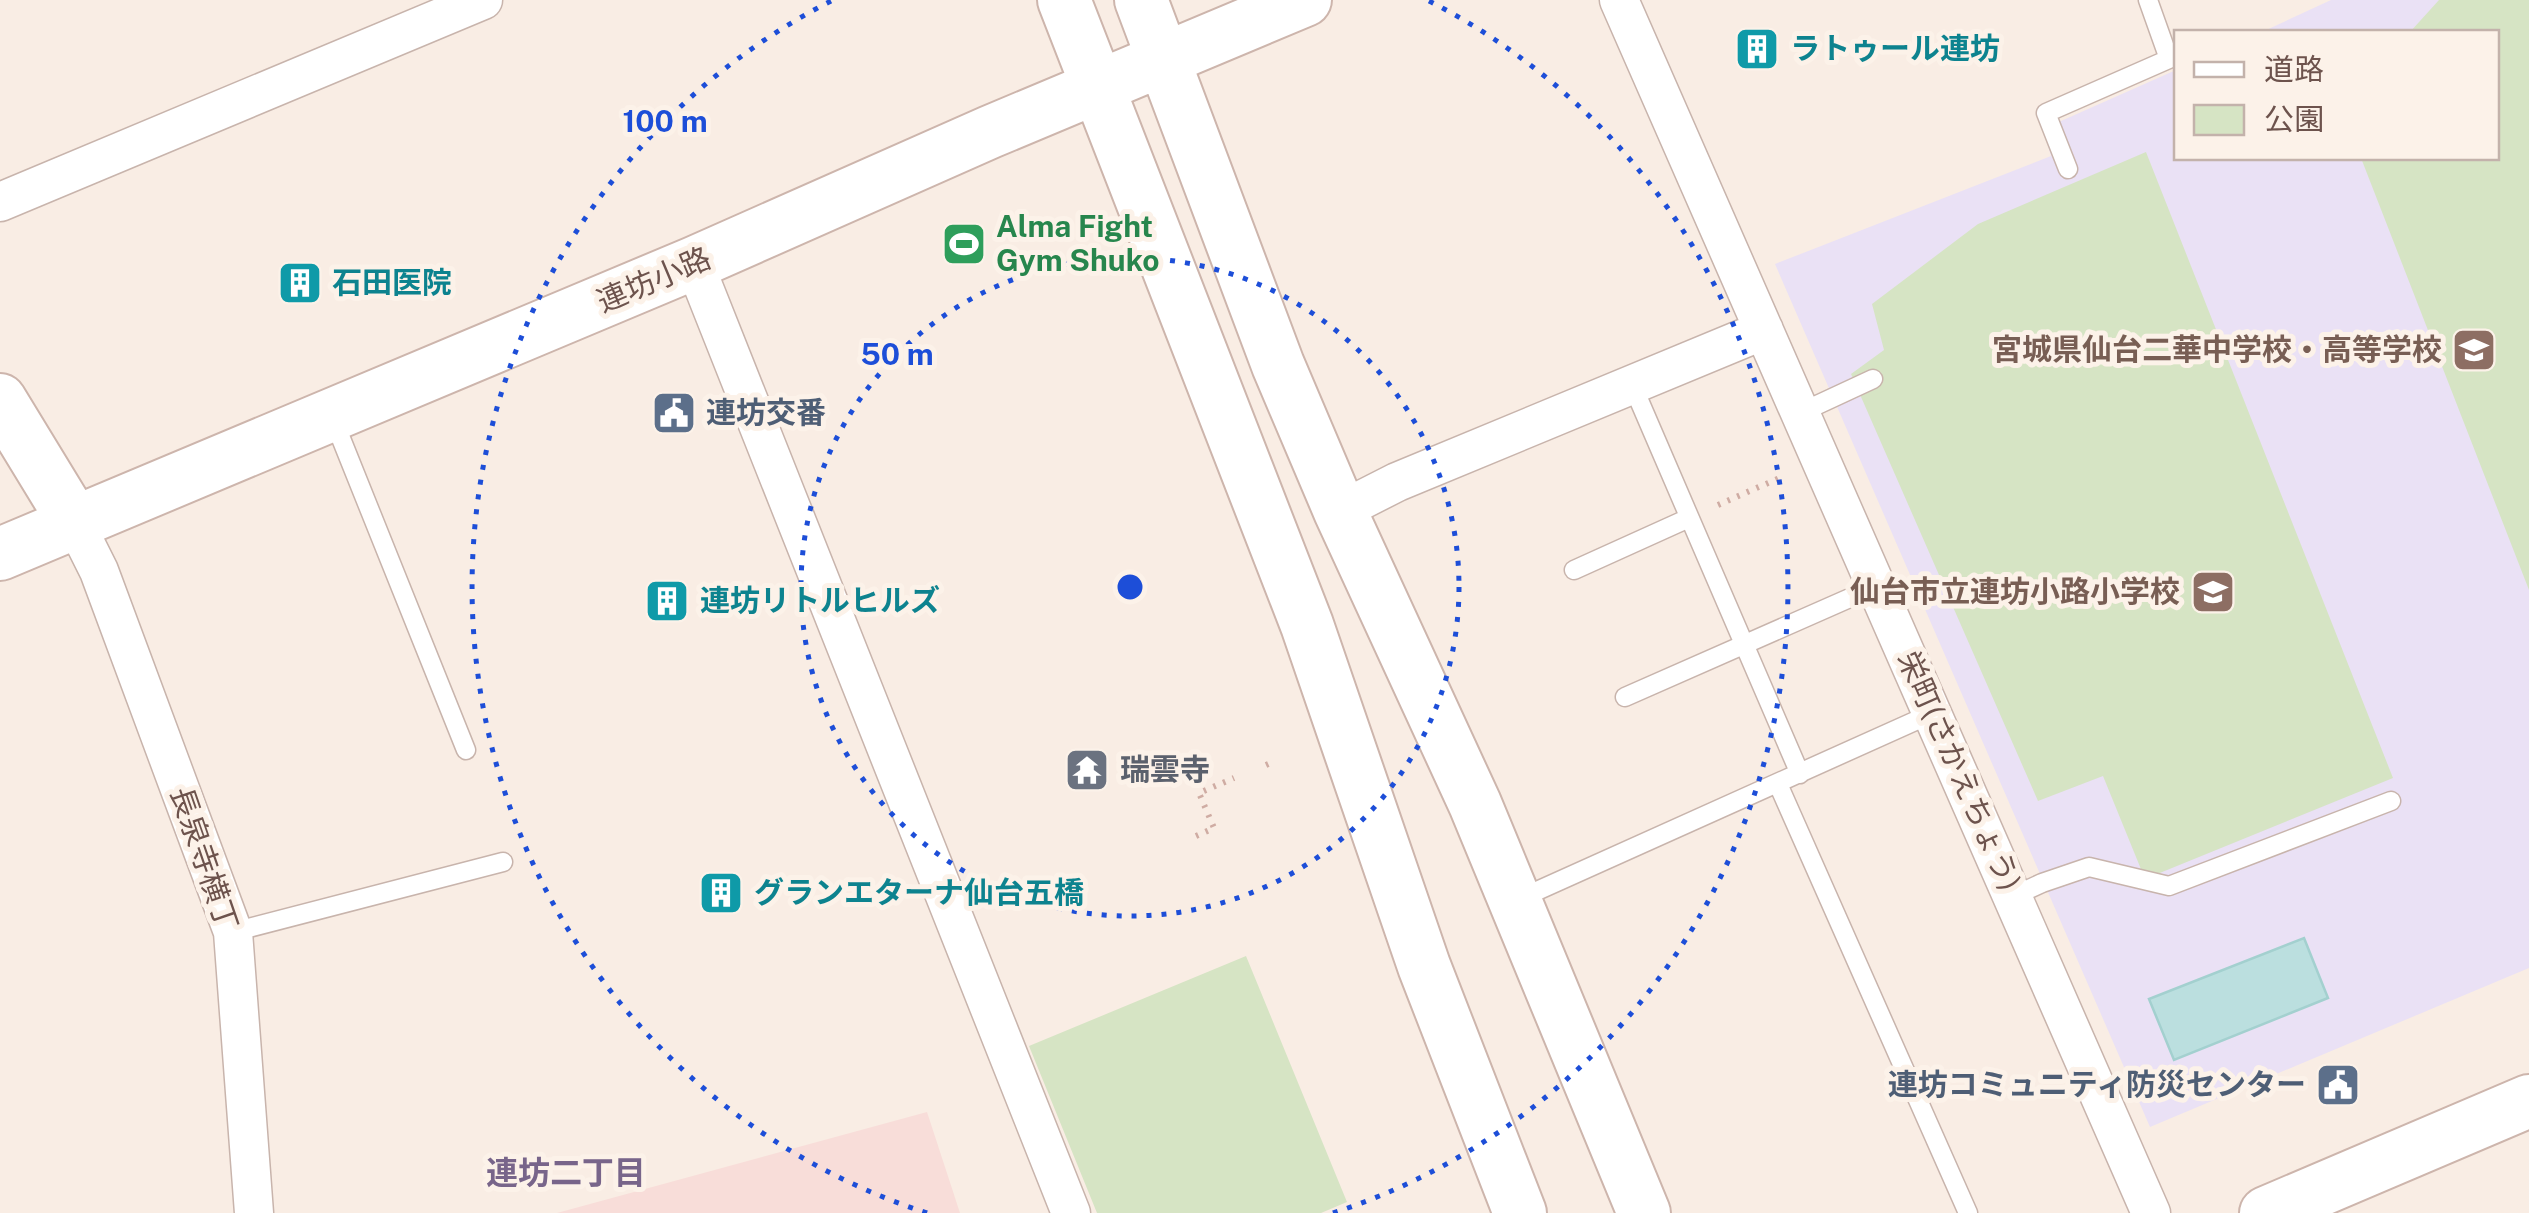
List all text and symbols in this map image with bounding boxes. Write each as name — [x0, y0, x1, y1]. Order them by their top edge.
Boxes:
building icon: ラトゥール連坊 — [1734, 26, 1780, 72]
place label: ラトゥール連坊 — [1790, 30, 2000, 66]
legend — [2174, 30, 2499, 160]
text: 道路 — [2264, 51, 2324, 87]
text: 公園 — [2264, 101, 2324, 137]
text: 100 m — [622, 103, 708, 139]
place label: Alma Fight Gym Shuko — [996, 208, 1160, 278]
sports icon: Alma Fight Gym Shuko — [941, 221, 987, 267]
street label: 連坊小路 — [591, 239, 716, 319]
building icon: 石田医院 — [277, 260, 323, 306]
place label: 石田医院 — [332, 264, 452, 300]
school or university icon: 宮城県仙台二華中学校・高等学校 — [2451, 327, 2497, 373]
place label: 宮城県仙台二華中学校・高等学校 — [1992, 331, 2442, 367]
text: 50 m — [860, 336, 934, 372]
public building icon: 連坊交番 — [651, 390, 697, 436]
place label: 連坊交番 — [706, 394, 826, 430]
centre of rings — [1112, 569, 1148, 605]
school or university icon: 仙台市立連坊小路小学校 — [2190, 569, 2236, 615]
place label: 仙台市立連坊小路小学校 — [1850, 573, 2180, 609]
building icon: 連坊リトルヒルズ — [644, 578, 690, 624]
place label: 連坊リトルヒルズ — [700, 582, 940, 618]
street label: 栄町(さかえちょう) — [1891, 645, 2029, 896]
temple icon: 瑞雲寺 — [1064, 747, 1110, 793]
place label: 瑞雲寺 — [1120, 751, 1210, 787]
street label: 長泉寺横丁 — [164, 782, 246, 935]
building icon: グランエターナ仙台五橋 — [698, 870, 744, 916]
place label: グランエターナ仙台五橋 — [754, 874, 1084, 910]
public building icon: 連坊コミュニティ防災センター — [2315, 1062, 2361, 1108]
place label: 連坊コミュニティ防災センター — [1888, 1066, 2306, 1102]
district label: 連坊二丁目 — [486, 1154, 646, 1191]

